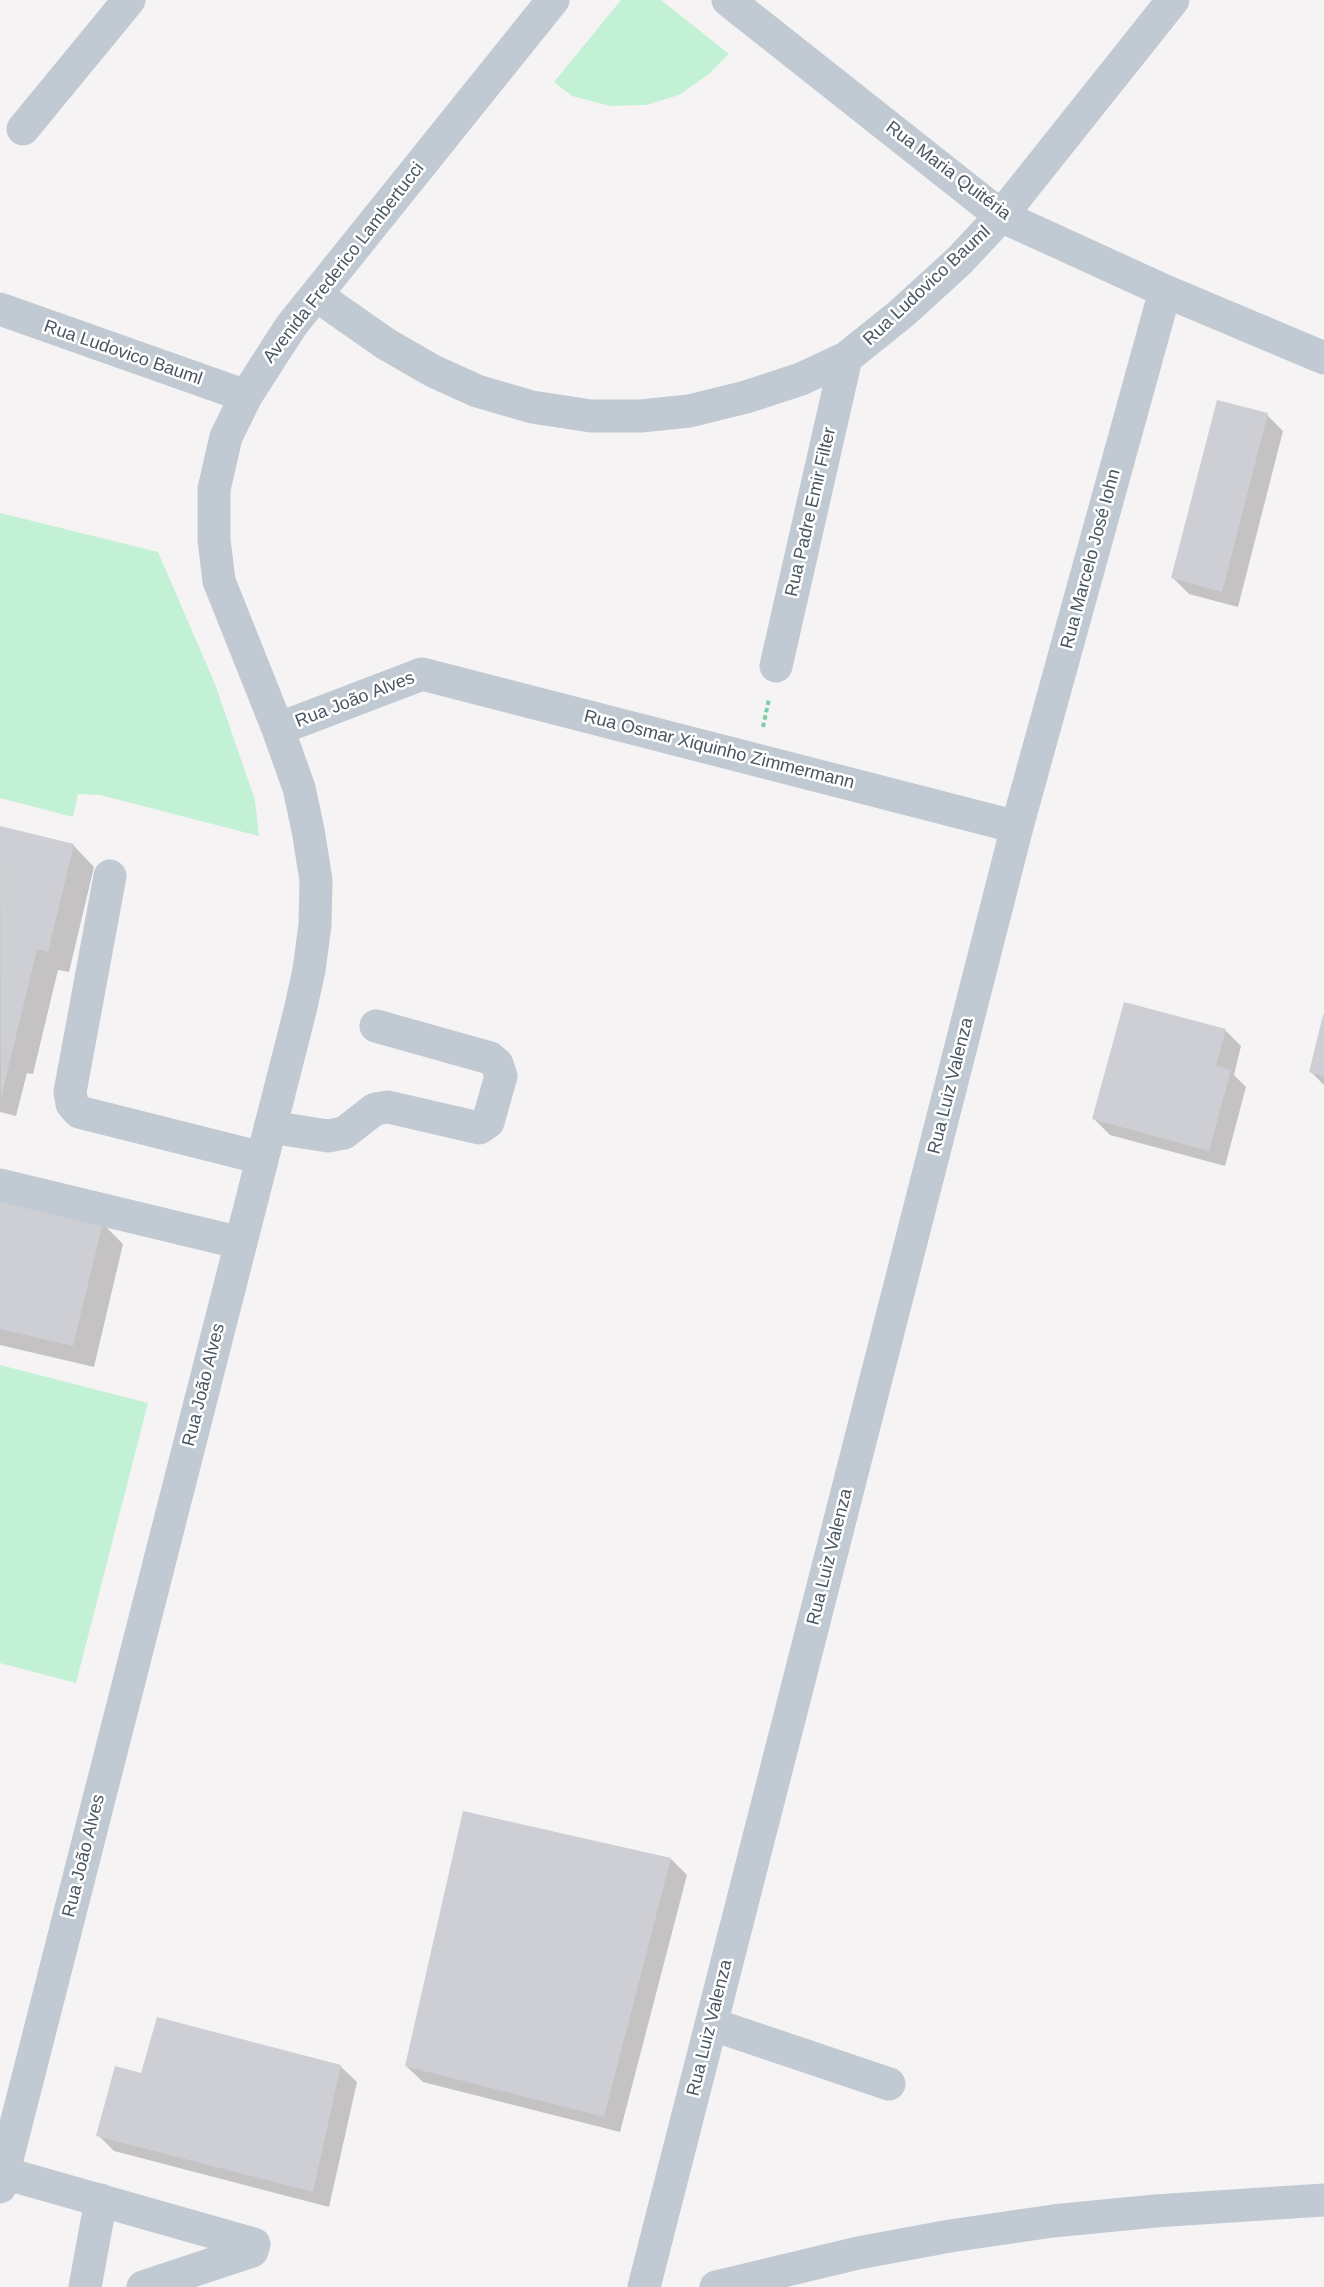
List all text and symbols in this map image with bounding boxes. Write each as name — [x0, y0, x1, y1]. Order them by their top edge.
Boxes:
street label: Rua Maria Quitéria — [881, 117, 1015, 225]
street label: Avenida Frederico Lambertucci — [259, 158, 429, 368]
street label: Rua Ludovico Bauml — [859, 221, 995, 351]
street label: Rua Ludovico Bauml — [41, 316, 205, 390]
street label: Rua Padre Emir Filter — [781, 425, 841, 599]
street label: Rua Marcelo José Iohn — [1057, 467, 1125, 651]
street label: Rua João Alves — [292, 667, 418, 733]
street label: Rua Osmar Xiquinho Zimmermann — [581, 706, 857, 794]
street label: Rua Luiz Valenza — [924, 1016, 978, 1156]
street label: Rua João Alves — [178, 1321, 230, 1449]
street label: Rua Luiz Valenza — [803, 1487, 857, 1627]
street label: Rua João Alves — [58, 1792, 110, 1920]
street label: Rua Luiz Valenza — [683, 1958, 737, 2098]

